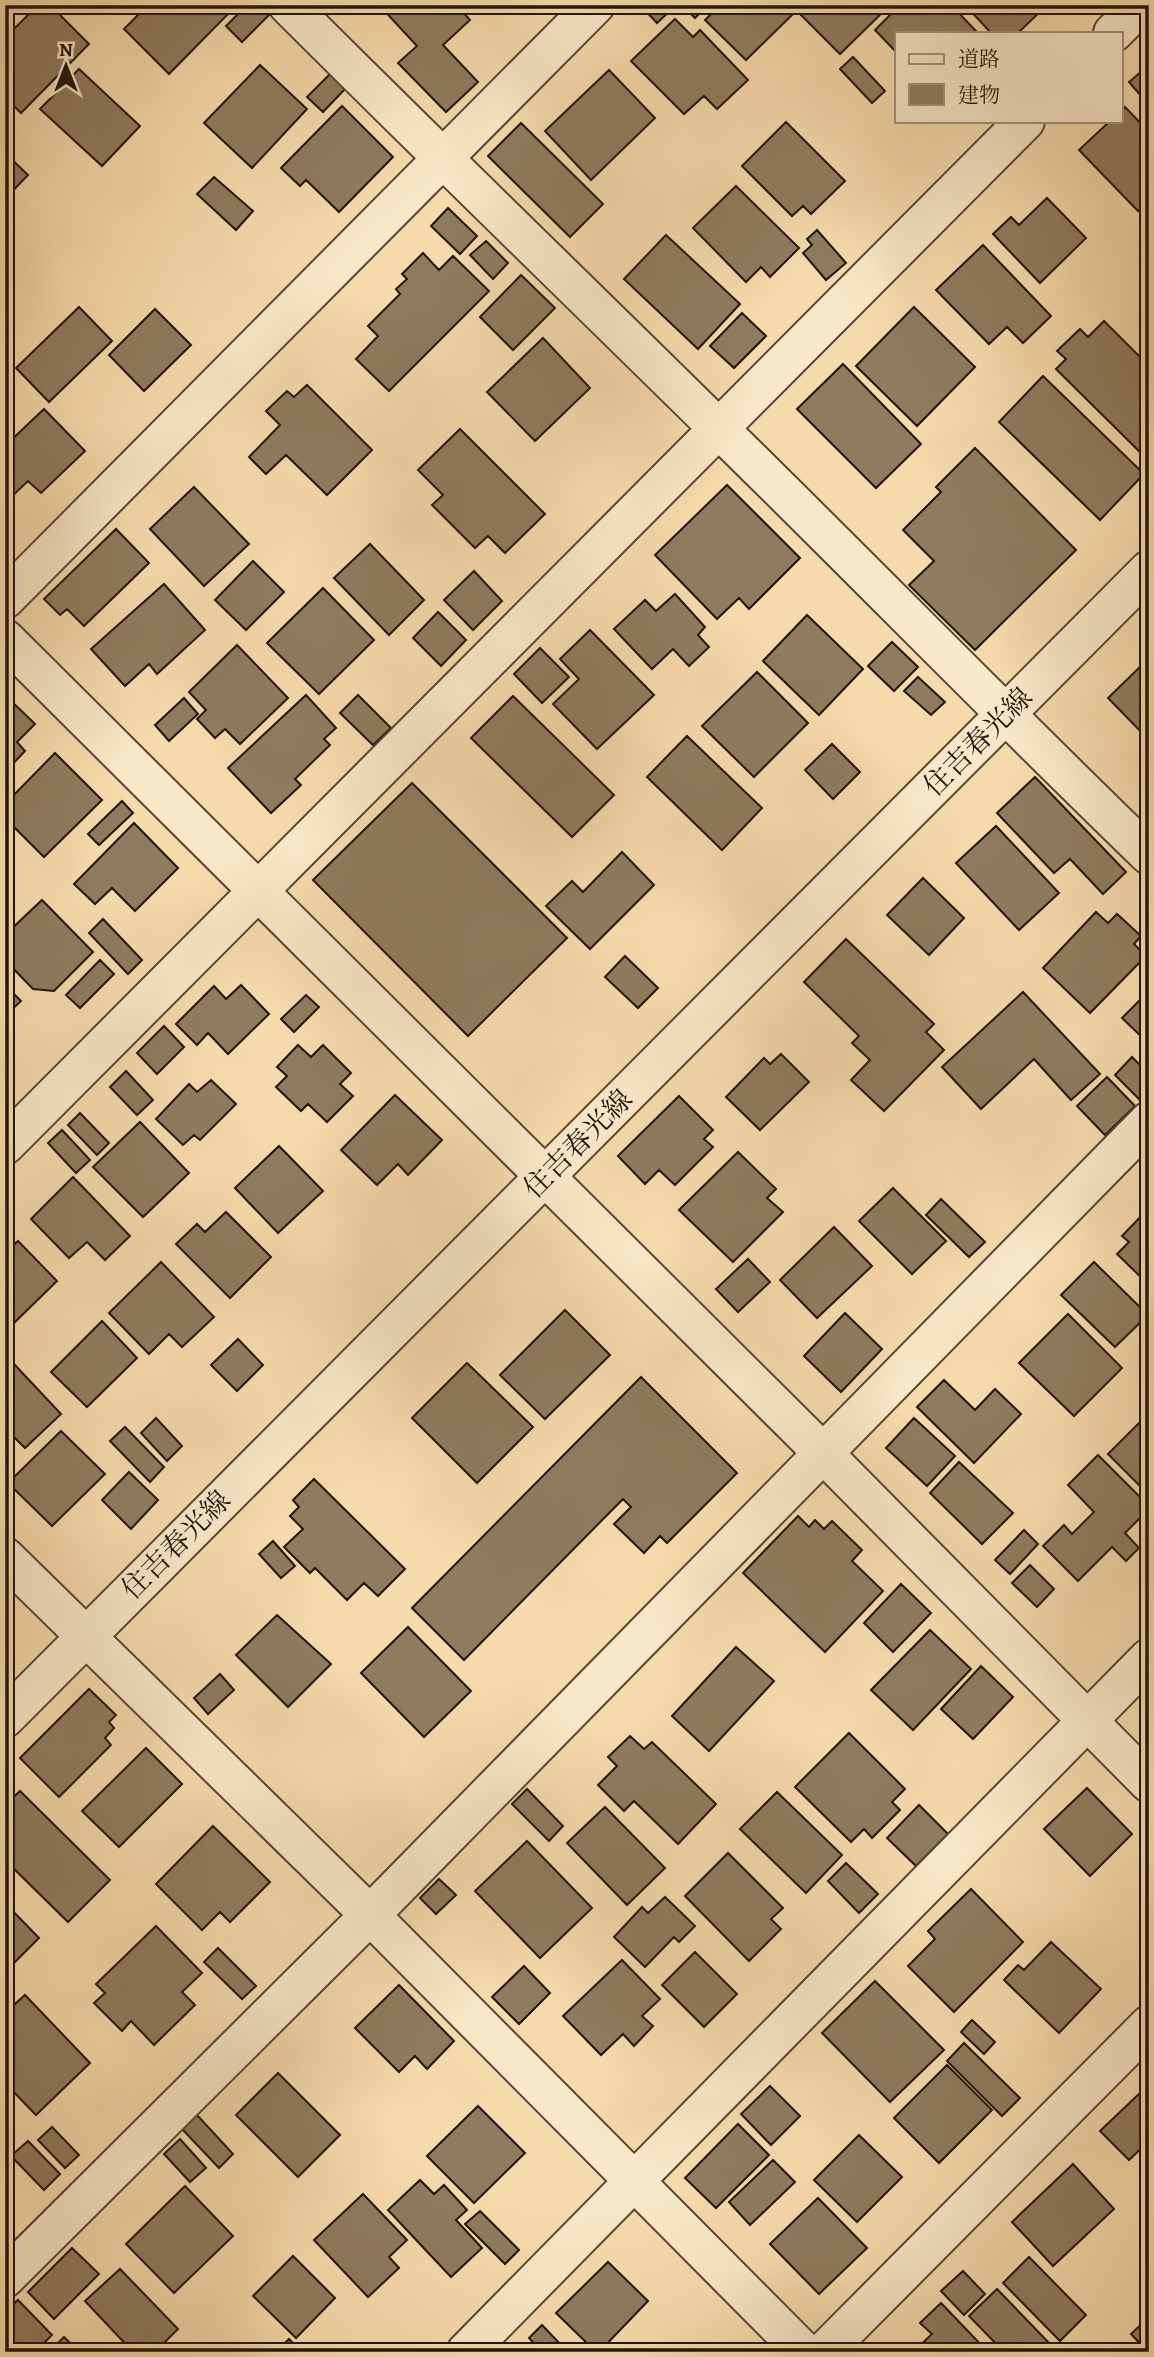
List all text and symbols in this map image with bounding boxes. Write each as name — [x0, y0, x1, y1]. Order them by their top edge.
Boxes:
north arrow — [32, 32, 102, 102]
legend — [895, 32, 1122, 122]
text: N — [59, 37, 73, 63]
text: 道路 — [958, 45, 1000, 73]
text: 建物 — [958, 81, 1000, 109]
street label: 住吉春光線 — [915, 679, 1041, 805]
street label: 住吉春光線 — [515, 1081, 641, 1207]
street label: 住吉春光線 — [113, 1482, 239, 1608]

